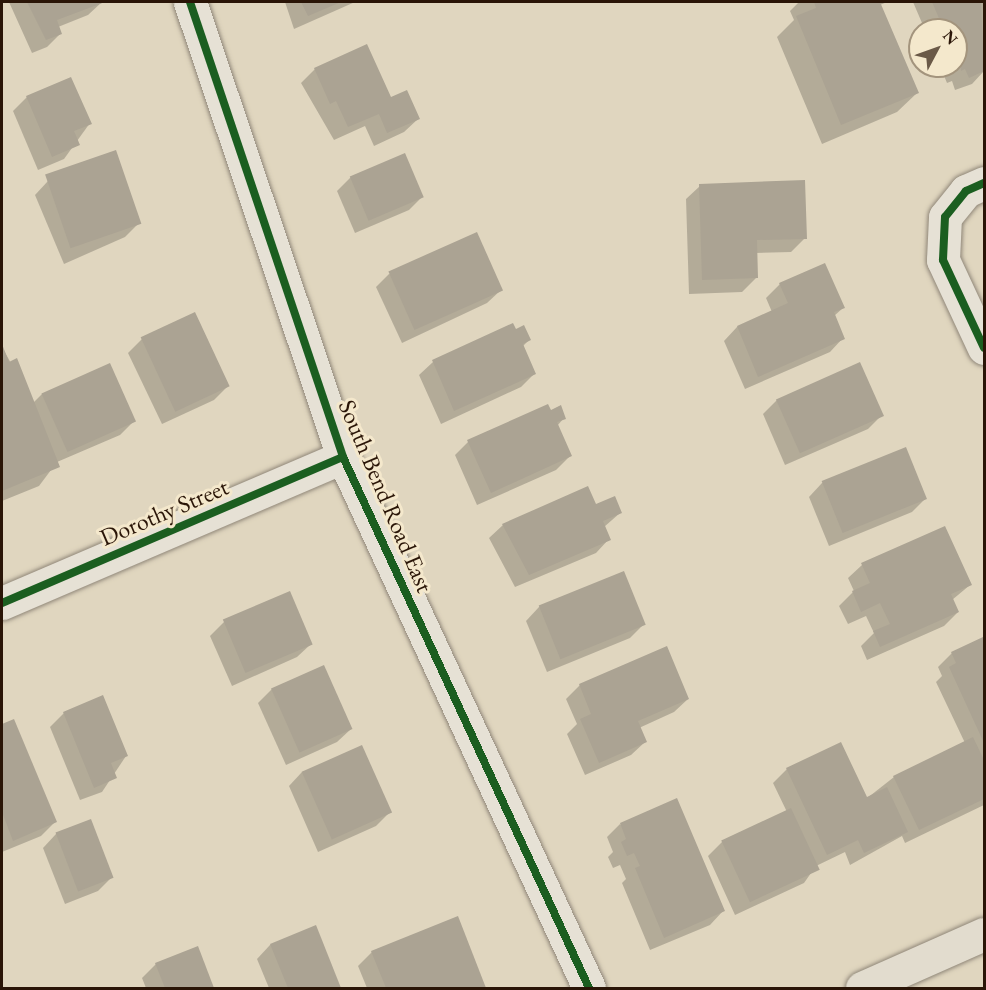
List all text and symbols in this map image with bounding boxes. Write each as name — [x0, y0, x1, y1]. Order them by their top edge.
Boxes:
north arrow — [908, 18, 968, 78]
text: N — [938, 25, 963, 49]
street label: South Bend Road East — [332, 395, 440, 597]
street label: Dorothy Street — [95, 472, 233, 552]

